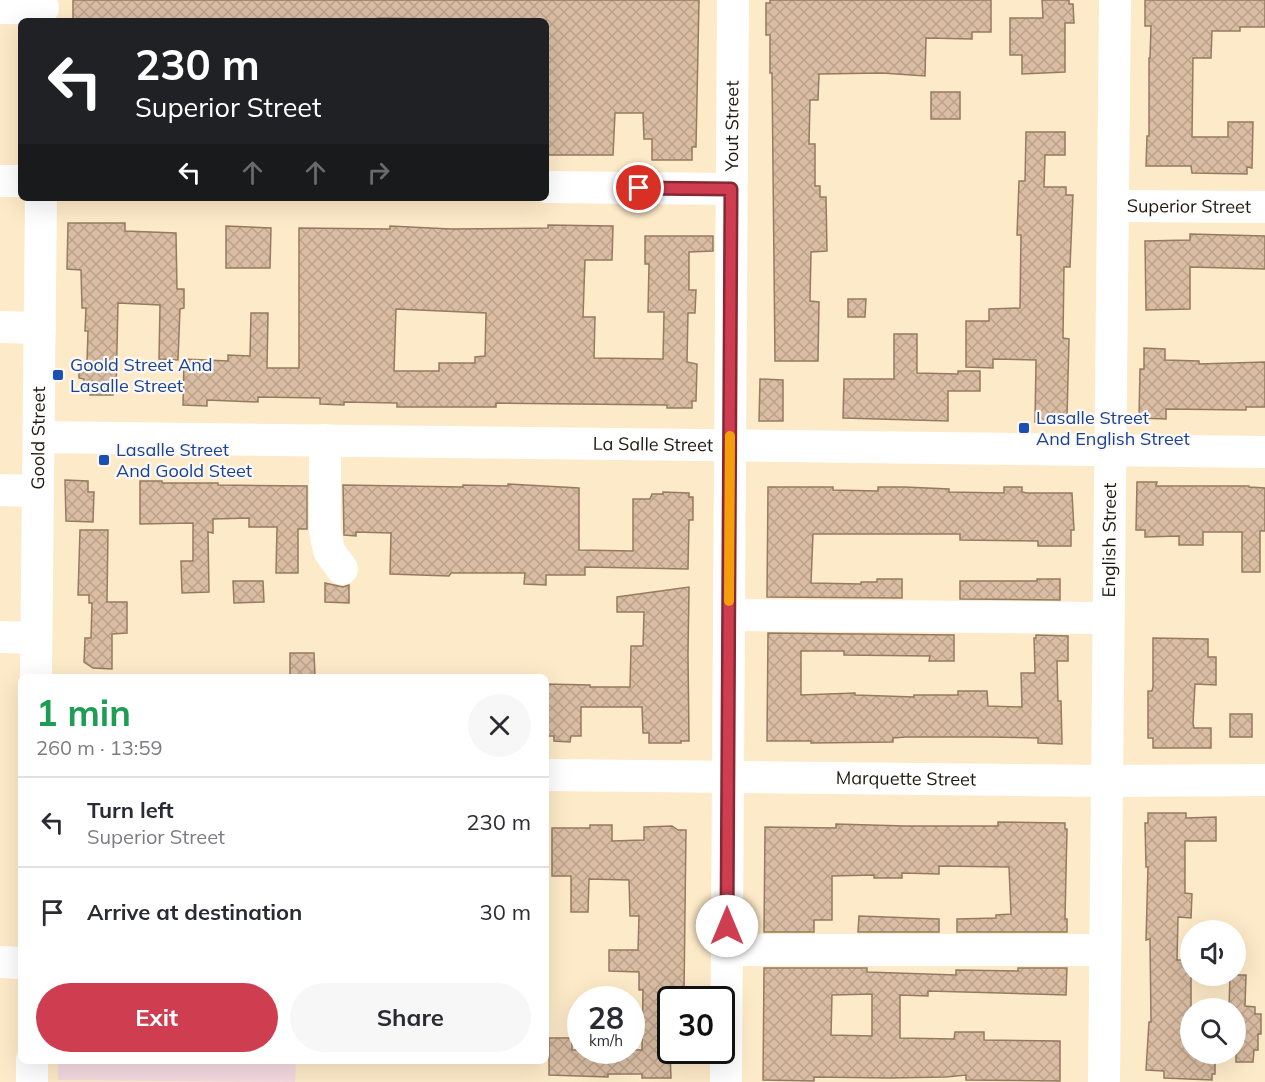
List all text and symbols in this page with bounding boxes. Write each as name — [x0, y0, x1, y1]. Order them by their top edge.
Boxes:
text: 230 m — [135, 38, 260, 91]
icon: left — [36, 42, 114, 120]
street label: Yout Street — [720, 80, 743, 173]
text: Superior Street — [135, 90, 321, 124]
icon: left — [173, 156, 206, 189]
icon: ahead — [236, 156, 269, 189]
icon: ahead — [299, 156, 332, 189]
icon: right — [362, 156, 395, 189]
pin — [613, 162, 664, 213]
icon: arrive — [622, 171, 655, 204]
street label: Superior Street — [1127, 194, 1251, 218]
place label: Goold Street And Lasalle Street — [70, 353, 213, 397]
marker: Goold Street And Lasalle Street — [51, 368, 65, 382]
street label: Goold Street — [26, 386, 50, 490]
place label: Lasalle Street And English Street — [1036, 406, 1190, 450]
marker: Lasalle Street And English Street — [1017, 421, 1031, 435]
street label: La Salle Street — [593, 432, 713, 456]
place label: Lasalle Street And Goold Steet — [116, 438, 252, 482]
marker: Lasalle Street And Goold Steet — [97, 453, 111, 467]
street label: English Street — [1097, 483, 1121, 597]
text: 1 min — [36, 690, 131, 735]
button: close — [468, 694, 531, 757]
text: 260 m · 13:59 — [36, 735, 162, 760]
street label: Marquette Street — [836, 766, 976, 791]
text: Turn left — [87, 796, 174, 824]
icon: left — [36, 806, 69, 839]
text: 230 m — [466, 808, 531, 836]
text: Superior Street — [87, 824, 225, 849]
position arrow — [695, 894, 759, 958]
icon: arrive — [36, 896, 69, 929]
text: Arrive at destination — [87, 898, 302, 926]
text: 30 m — [480, 898, 531, 926]
map controls — [1180, 920, 1246, 1064]
button: sound — [1180, 920, 1246, 986]
button: Exit — [36, 983, 278, 1052]
button: Share — [290, 983, 531, 1052]
speed limit sign: 30 — [657, 986, 735, 1064]
button: search — [1180, 998, 1246, 1064]
text: 28 — [588, 999, 624, 1037]
text: km/h — [589, 1031, 623, 1050]

